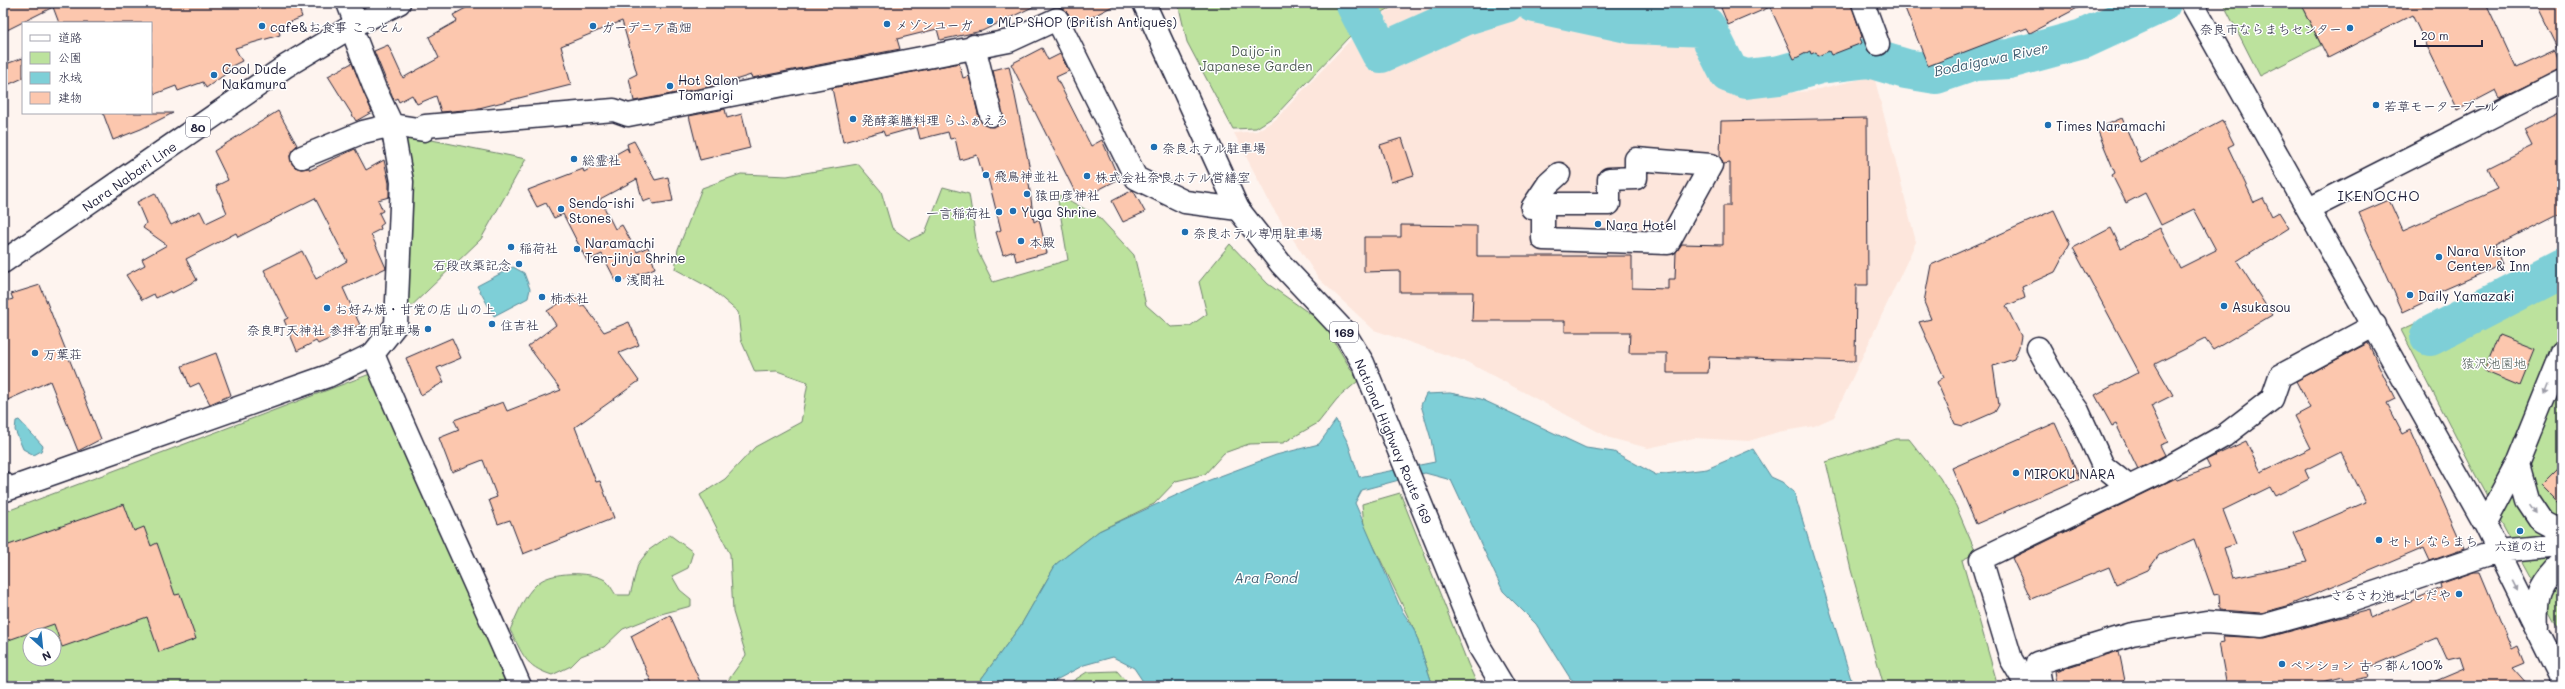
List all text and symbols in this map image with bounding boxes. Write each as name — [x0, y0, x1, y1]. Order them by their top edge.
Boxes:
place label: MLP SHOP (British Antiques) — [998, 13, 1177, 30]
place label: メゾンユーガ — [895, 16, 972, 33]
marker: MLP SHOP (British Antiques) — [985, 16, 995, 26]
place label: cafe&お食事 こっとん — [270, 18, 403, 35]
place label: ガーデニア高畑 — [601, 18, 692, 35]
marker: メゾンユーガ — [882, 19, 892, 29]
place label: 奈良市ならまちセンター — [2200, 20, 2342, 37]
marker: cafe&お食事 こっとん — [257, 21, 267, 31]
marker: ガーデニア高畑 — [588, 21, 598, 31]
legend — [22, 22, 152, 114]
scale bar — [2415, 22, 2482, 48]
marker: 奈良市ならまちセンター — [2345, 23, 2355, 33]
text: 20 m — [2421, 27, 2449, 43]
text: 道路 — [58, 29, 82, 45]
water label: Bodaigawa River — [1932, 38, 2050, 80]
park label: Daijo-in Japanese Garden — [1200, 42, 1312, 74]
text: 公園 — [58, 49, 82, 65]
place label: Cool Dude Nakamura — [222, 60, 287, 92]
text: 水域 — [58, 69, 82, 85]
marker: Cool Dude Nakamura — [209, 70, 219, 80]
place label: Hot Salon Tomarigi — [678, 71, 738, 103]
marker: Hot Salon Tomarigi — [665, 81, 675, 91]
text: 建物 — [58, 89, 82, 105]
place label: 若草モータープール — [2384, 97, 2499, 114]
marker: 若草モータープール — [2371, 100, 2381, 110]
place label: 発酵薬膳料理 らふぁえろ — [861, 111, 1008, 128]
marker: 発酵薬膳料理 らふぁえろ — [848, 114, 858, 124]
road number: 80 — [186, 117, 210, 137]
place label: Times Naramachi — [2056, 117, 2166, 134]
marker: Times Naramachi — [2043, 120, 2053, 130]
street label: Nara Nabari Line — [79, 137, 179, 215]
place label: 奈良ホテル駐車場 — [1162, 139, 1265, 156]
marker: 奈良ホテル駐車場 — [1149, 142, 1159, 152]
place label: 総霊社 — [582, 151, 621, 168]
marker: 総霊社 — [569, 154, 579, 164]
place label: 飛鳥神並社 — [994, 167, 1059, 184]
place label: 株式会社奈良ホテル営繕室 — [1095, 168, 1250, 185]
marker: 飛鳥神並社 — [981, 170, 991, 180]
marker: 株式会社奈良ホテル営繕室 — [1082, 171, 1092, 181]
place label: 猿田彦神社 — [1035, 186, 1100, 203]
district label: IKENOCHO — [2337, 186, 2421, 205]
marker: 猿田彦神社 — [1022, 189, 1032, 199]
place label: Sendo-ishi Stones — [569, 194, 635, 226]
place label: Yuga Shrine — [1021, 203, 1097, 220]
marker: Sendo-ishi Stones — [556, 204, 566, 214]
place label: 一言稲荷社 — [926, 204, 991, 221]
marker: Yuga Shrine — [1008, 206, 1018, 216]
marker: 一言稲荷社 — [994, 207, 1004, 217]
place label: Nara Hotel — [1606, 216, 1677, 233]
marker: Nara Hotel — [1593, 219, 1603, 229]
place label: 奈良ホテル専用駐車場 — [1193, 224, 1322, 241]
marker: 奈良ホテル専用駐車場 — [1180, 227, 1190, 237]
place label: 本殿 — [1029, 233, 1055, 250]
place label: Naramachi Ten-jinja Shrine — [585, 234, 686, 266]
marker: 本殿 — [1016, 236, 1026, 246]
place label: 稲荷社 — [519, 239, 558, 256]
marker: 稲荷社 — [506, 242, 516, 252]
place label: Nara Visitor Center & Inn — [2447, 242, 2530, 274]
marker: Naramachi Ten-jinja Shrine — [572, 244, 582, 254]
marker: Nara Visitor Center & Inn — [2434, 252, 2444, 262]
place label: 石段改築記念 — [433, 256, 511, 273]
marker: 石段改築記念 — [514, 259, 524, 269]
place label: 浅間社 — [626, 271, 665, 288]
marker: 浅間社 — [613, 274, 623, 284]
place label: Daily Yamazaki — [2418, 287, 2515, 304]
place label: 柿本社 — [550, 289, 589, 306]
marker: Daily Yamazaki — [2405, 290, 2415, 300]
marker: 柿本社 — [537, 292, 547, 302]
place label: Asukasou — [2232, 298, 2291, 315]
place label: お好み焼・甘党の店 山の上 — [335, 300, 495, 317]
marker: Asukasou — [2219, 301, 2229, 311]
marker: お好み焼・甘党の店 山の上 — [322, 303, 332, 313]
place label: 住吉社 — [500, 316, 539, 333]
marker: 住吉社 — [487, 319, 497, 329]
place label: 奈良町天神社 参拝者用駐車場 — [247, 321, 420, 338]
road number: 169 — [1330, 322, 1358, 342]
marker: 奈良町天神社 参拝者用駐車場 — [423, 324, 433, 334]
place label: 万葉荘 — [43, 345, 82, 362]
marker: 万葉荘 — [30, 348, 40, 358]
park label: 猿沢池園地 — [2461, 354, 2527, 371]
street label: National Highway Route 169 — [1351, 356, 1437, 526]
one-way arrow — [2544, 383, 2550, 395]
place label: MIROKU NARA — [2024, 465, 2115, 482]
marker: MIROKU NARA — [2011, 468, 2021, 478]
one-way arrow — [2529, 504, 2537, 515]
marker: 六道の辻 — [2515, 526, 2525, 536]
place label: セトレならまち — [2387, 532, 2478, 549]
marker: セトレならまち — [2374, 535, 2384, 545]
place label: 六道の辻 — [2494, 537, 2546, 554]
water label: Ara Pond — [1234, 568, 1299, 587]
one-way arrow — [2512, 580, 2518, 592]
place label: さるさわ池 よしだや — [2330, 586, 2451, 603]
marker: さるさわ池 よしだや — [2454, 589, 2464, 599]
north arrow — [22, 627, 62, 667]
text: N — [40, 648, 54, 665]
place label: ペンション 古っ都ん100% — [2290, 656, 2444, 673]
marker: ペンション 古っ都ん100% — [2277, 659, 2287, 669]

